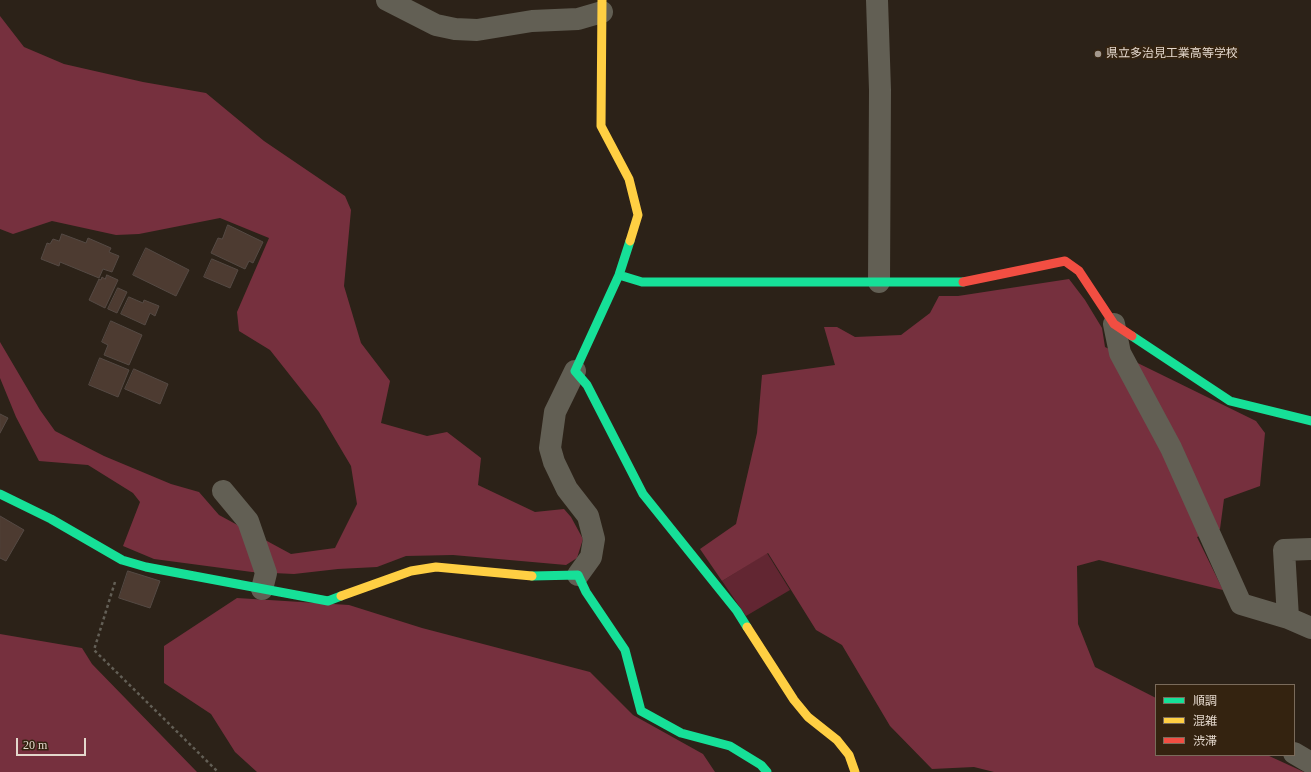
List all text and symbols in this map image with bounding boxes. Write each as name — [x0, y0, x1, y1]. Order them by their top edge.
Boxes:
place label: 県立多治見工業高等学校 — [1106, 47, 1238, 61]
marker: 県立多治見工業高等学校 — [1093, 49, 1103, 59]
legend — [1155, 684, 1295, 756]
text: 順調 — [1193, 694, 1217, 708]
text: 混雑 — [1193, 714, 1217, 728]
scale bar — [18, 730, 88, 756]
text: 渋滞 — [1193, 734, 1217, 748]
text: 20 m — [23, 738, 47, 752]

